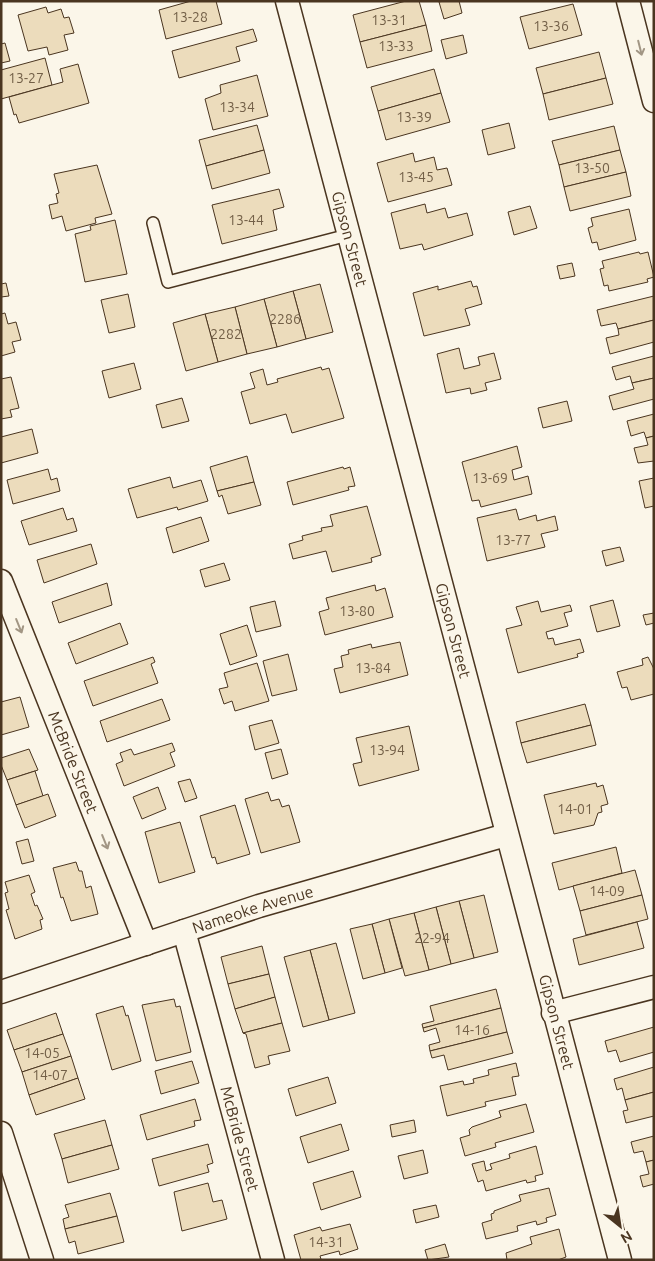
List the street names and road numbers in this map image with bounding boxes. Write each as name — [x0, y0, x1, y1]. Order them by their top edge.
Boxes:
street label: Gipson Street — [329, 189, 371, 289]
street label: Gipson Street — [432, 581, 475, 681]
street label: McBride Street — [45, 709, 102, 816]
street label: Nameoke Avenue — [190, 882, 315, 937]
street label: Gipson Street — [536, 972, 578, 1072]
street label: McBride Street — [217, 1084, 263, 1194]

